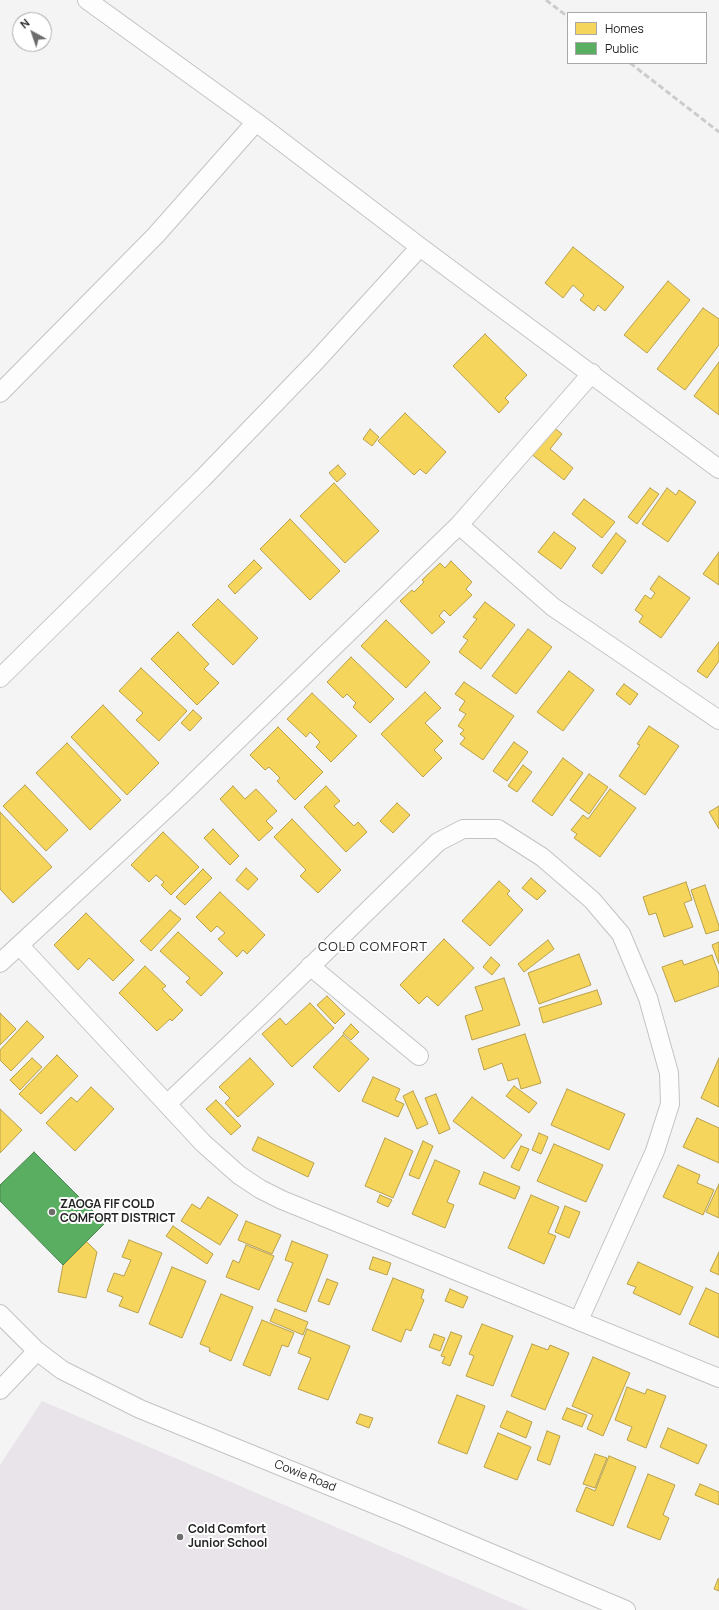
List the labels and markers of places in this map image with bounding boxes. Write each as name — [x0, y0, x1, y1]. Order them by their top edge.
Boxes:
place label: ZAOGA FIF COLD COMFORT DISTRICT — [60, 1198, 175, 1226]
marker: ZAOGA FIF COLD COMFORT DISTRICT — [47, 1207, 57, 1217]
place label: Cold Comfort Junior School — [188, 1523, 267, 1551]
marker: Cold Comfort Junior School — [175, 1532, 185, 1542]

